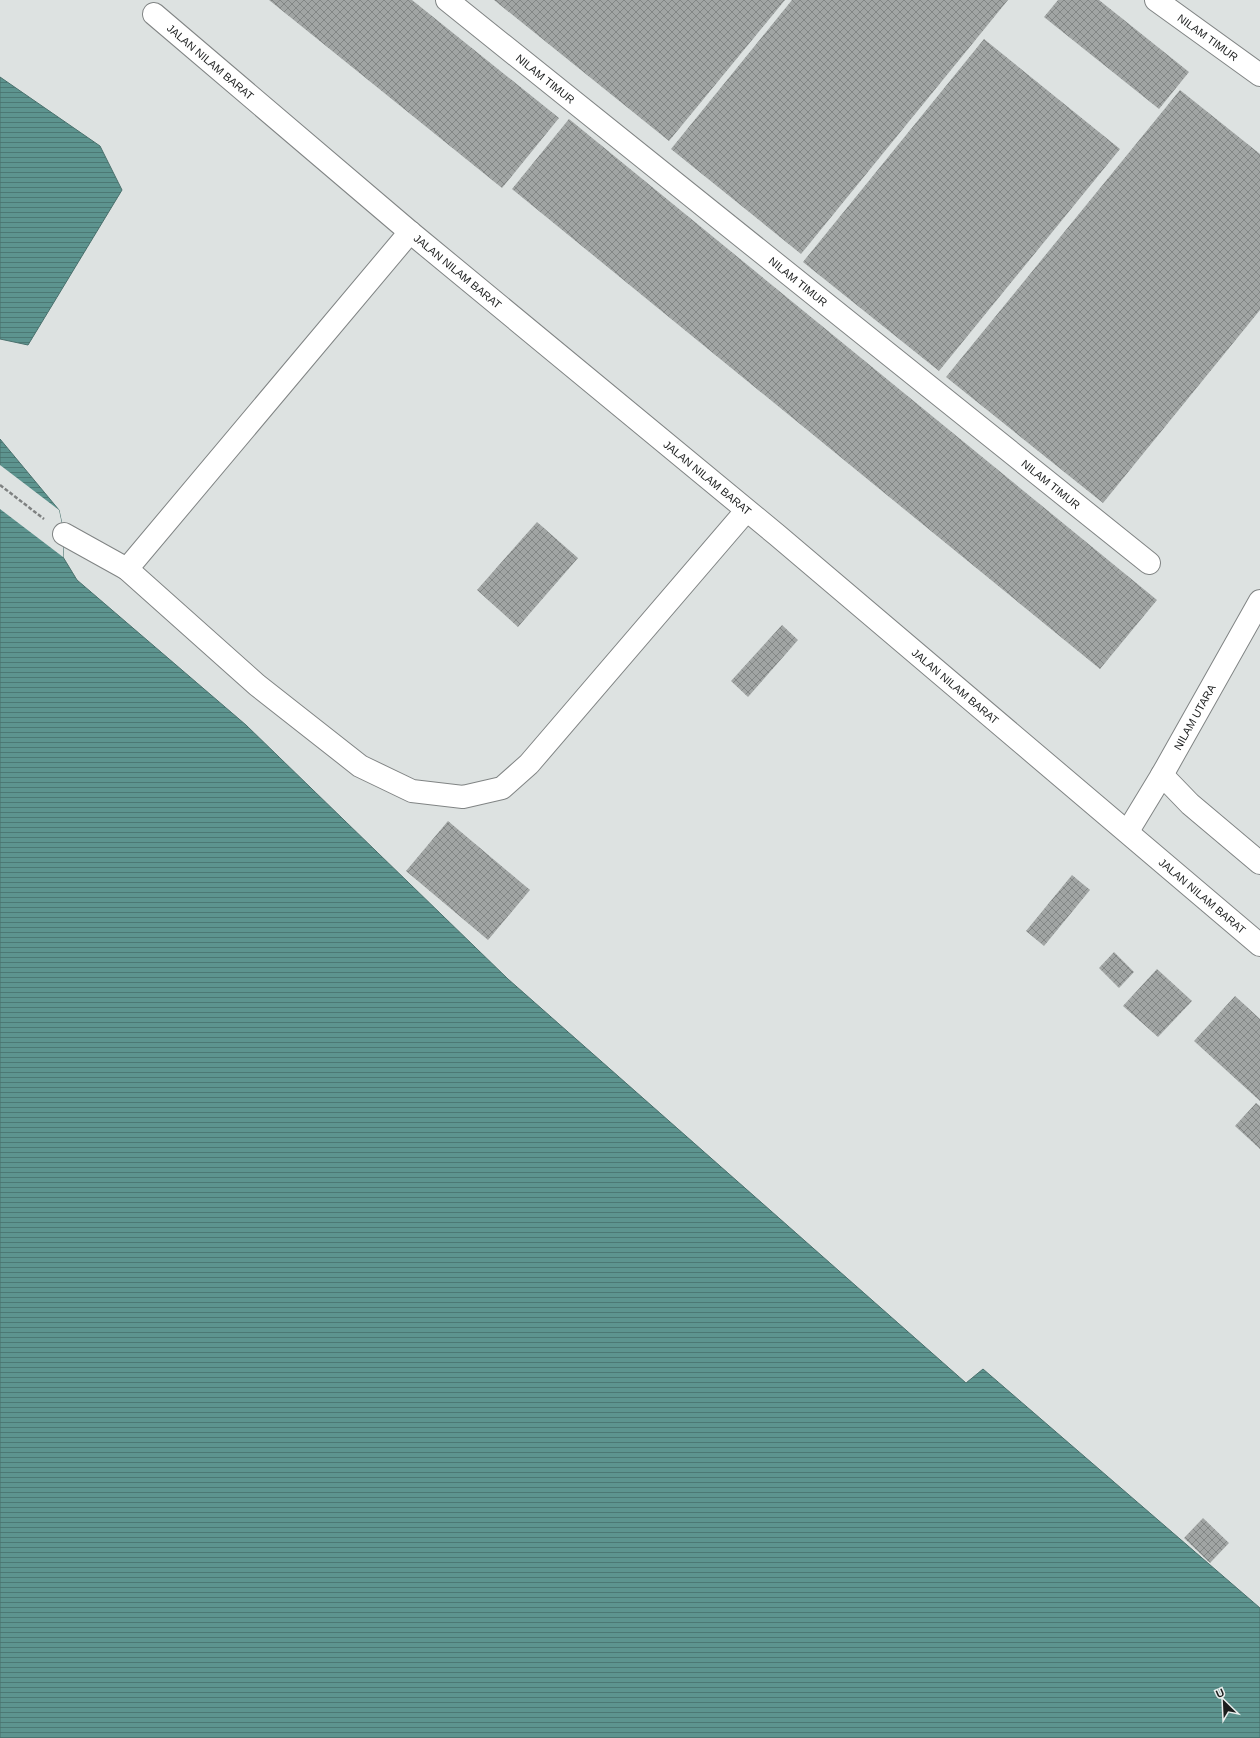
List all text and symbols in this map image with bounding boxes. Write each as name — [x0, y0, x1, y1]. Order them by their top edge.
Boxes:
street label: NILAM TIMUR — [1175, 12, 1240, 63]
street label: JALAN NILAM BARAT — [165, 22, 256, 102]
street label: NILAM TIMUR — [514, 52, 577, 106]
street label: JALAN NILAM BARAT — [411, 232, 504, 311]
street label: NILAM TIMUR — [766, 255, 830, 309]
street label: JALAN NILAM BARAT — [661, 438, 754, 517]
street label: NILAM TIMUR — [1019, 457, 1082, 511]
street label: JALAN NILAM BARAT — [909, 646, 1001, 727]
street label: NILAM UTARA — [1171, 682, 1218, 752]
street label: JALAN NILAM BARAT — [1156, 856, 1248, 936]
north arrow — [1204, 1682, 1244, 1722]
text: U — [1214, 1686, 1226, 1700]

